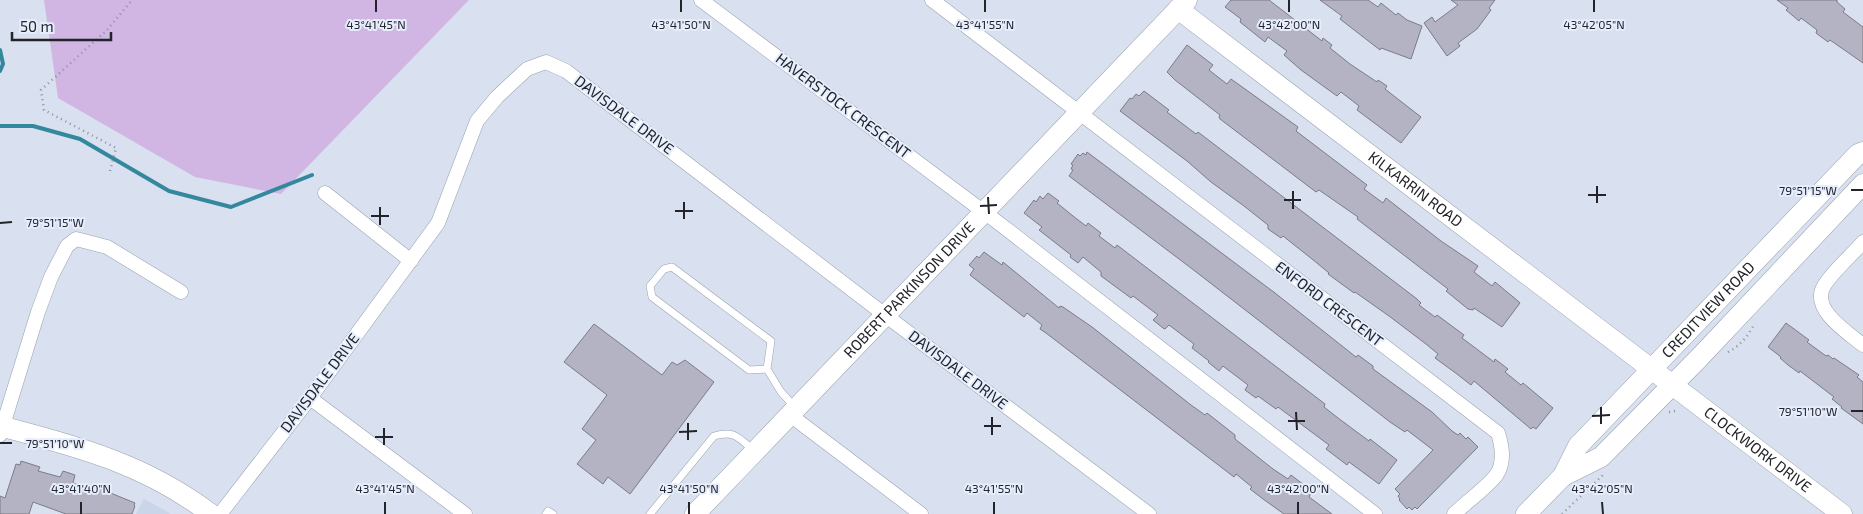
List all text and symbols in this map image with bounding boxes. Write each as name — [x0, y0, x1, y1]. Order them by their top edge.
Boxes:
scale bar — [12, 10, 111, 42]
text: 50 m — [20, 17, 54, 35]
text: 43°41'45"N — [346, 17, 406, 31]
text: 43°41'50"N — [651, 17, 711, 31]
text: 43°41'55"N — [956, 17, 1014, 31]
text: 43°42'00"N — [1258, 17, 1320, 31]
text: 43°42'05"N — [1563, 17, 1625, 31]
street label: HAVERSTOCK CRESCENT — [773, 49, 915, 162]
street label: DAVISDALE DRIVE — [571, 71, 678, 157]
street label: KILKARRIN ROAD — [1365, 147, 1467, 230]
text: 79°51'15"W — [1779, 183, 1837, 197]
text: 79°51'15"W — [26, 215, 84, 229]
street label: ROBERT PARKINSON DRIVE — [839, 218, 978, 361]
street label: ENFORD CRESCENT — [1272, 257, 1387, 350]
street label: CREDITVIEW ROAD — [1657, 257, 1758, 361]
street label: DAVISDALE DRIVE — [905, 326, 1012, 412]
street label: DAVISDALE DRIVE — [276, 329, 362, 436]
street label: CLOCKWORK DRIVE — [1701, 402, 1815, 495]
text: 79°51'10"W — [1779, 404, 1837, 418]
text: 79°51'10"W — [26, 436, 84, 450]
text: 43°41'40"N — [51, 481, 111, 495]
text: 43°41'45"N — [355, 481, 415, 495]
text: 43°41'50"N — [659, 481, 719, 495]
text: 43°41'55"N — [965, 481, 1023, 495]
text: 43°42'00"N — [1267, 481, 1329, 495]
text: 43°42'05"N — [1571, 481, 1633, 495]

